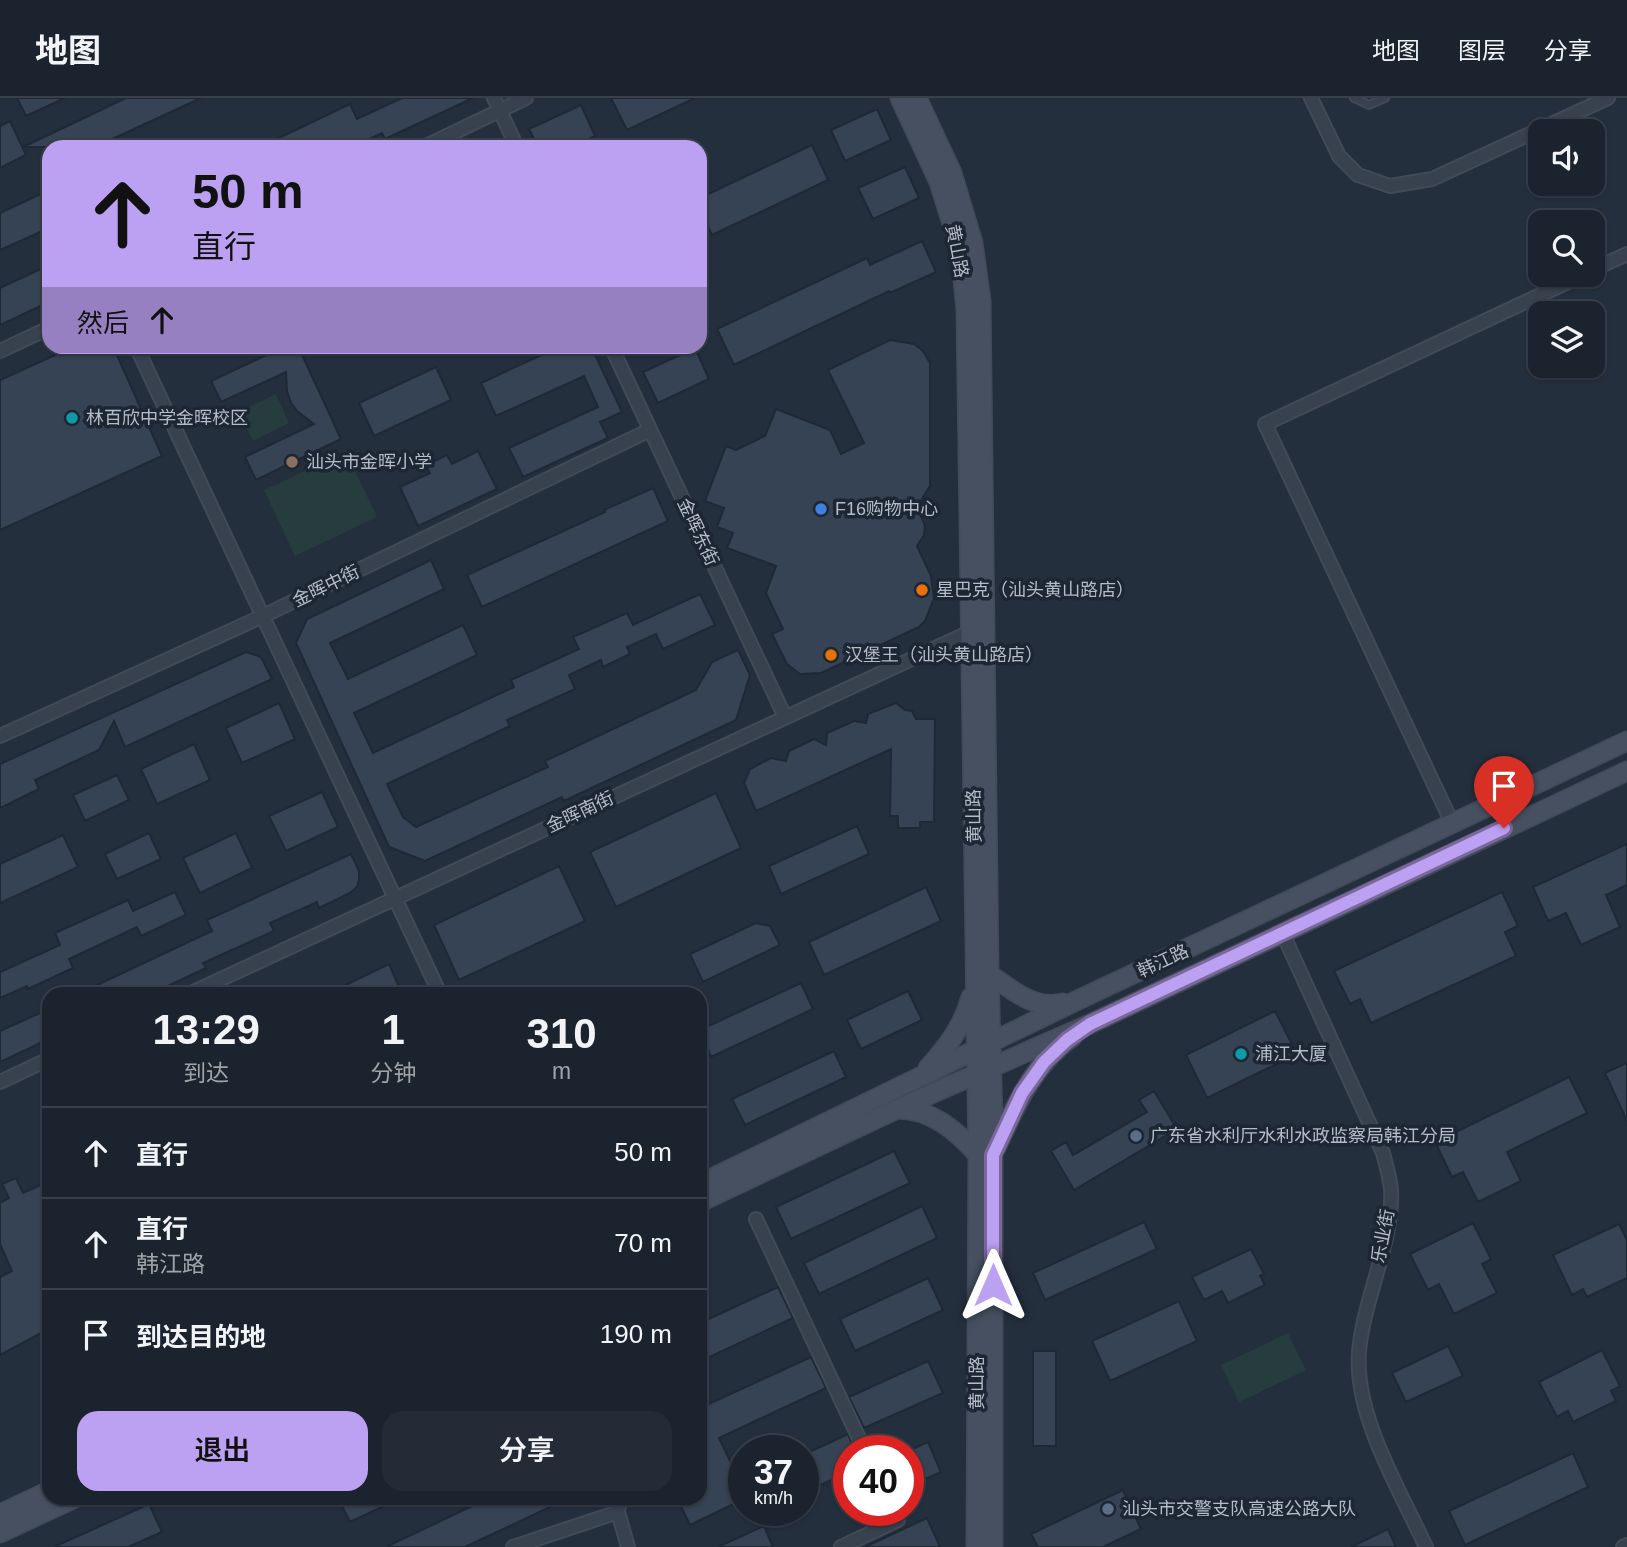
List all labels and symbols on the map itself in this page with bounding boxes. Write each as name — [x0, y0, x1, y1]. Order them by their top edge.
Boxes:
street label: 黄山路 — [942, 223, 972, 279]
place label: 林百欣中学金晖校区 — [86, 408, 248, 428]
marker: 林百欣中学金晖校区 — [64, 410, 80, 426]
place label: 汕头市金晖小学 — [306, 452, 432, 472]
marker: 汕头市金晖小学 — [284, 454, 300, 470]
street label: 金晖东街 — [674, 495, 722, 569]
place label: F16购物中心 — [835, 499, 938, 519]
marker: F16购物中心 — [813, 501, 829, 517]
street label: 金晖中街 — [289, 561, 363, 611]
place label: 星巴克（汕头黄山路店） — [936, 580, 1134, 600]
marker: 星巴克（汕头黄山路店） — [914, 582, 930, 598]
place label: 汉堡王（汕头黄山路店） — [845, 645, 1043, 665]
marker: 汉堡王（汕头黄山路店） — [823, 647, 839, 663]
pin — [1474, 756, 1534, 828]
street label: 金晖南街 — [543, 788, 617, 836]
street label: 黄山路 — [964, 789, 984, 843]
street label: 韩江路 — [1134, 941, 1192, 981]
place label: 浦江大厦 — [1255, 1044, 1327, 1064]
marker: 浦江大厦 — [1233, 1046, 1249, 1062]
place label: 广东省水利厅水利水政监察局韩江分局 — [1150, 1126, 1456, 1146]
marker: 广东省水利厅水利水政监察局韩江分局 — [1128, 1128, 1144, 1144]
street label: 乐业街 — [1368, 1208, 1398, 1264]
position arrow — [956, 1248, 1030, 1322]
street label: 黄山路 — [967, 1356, 987, 1410]
speed limit sign: 40 — [833, 1435, 924, 1526]
place label: 汕头市交警支队高速公路大队 — [1122, 1499, 1356, 1519]
marker: 汕头市交警支队高速公路大队 — [1100, 1501, 1116, 1517]

